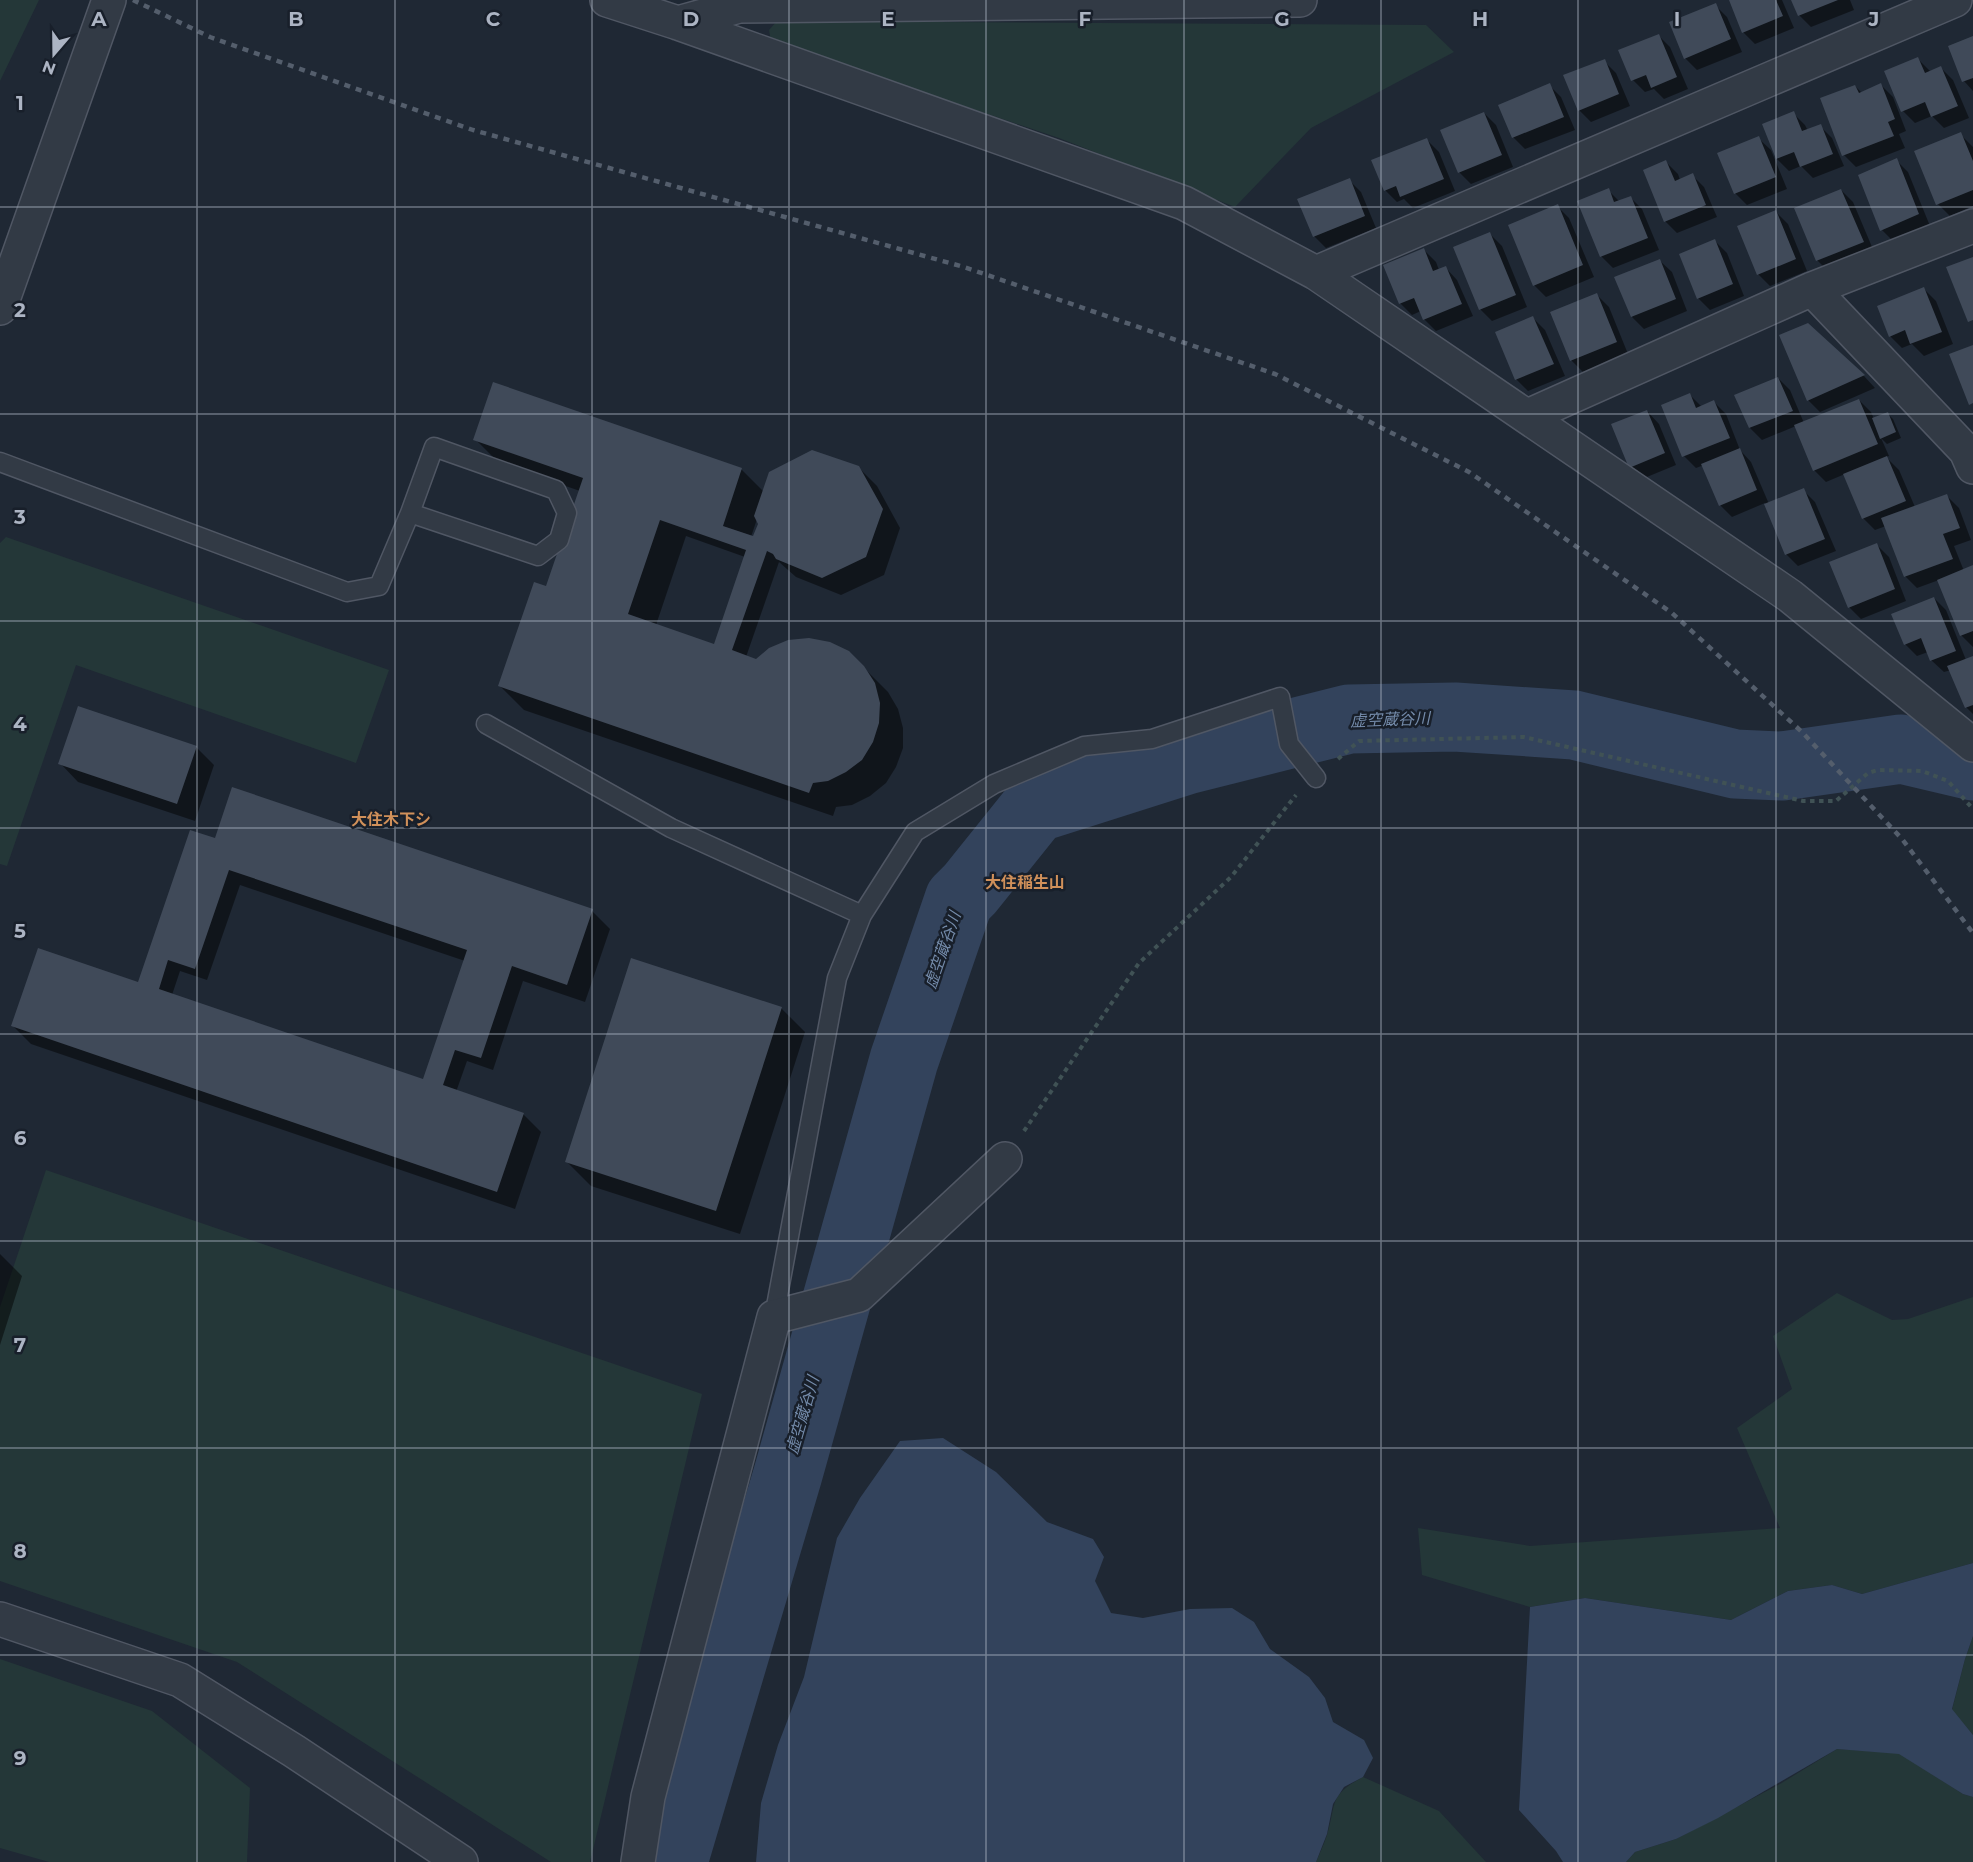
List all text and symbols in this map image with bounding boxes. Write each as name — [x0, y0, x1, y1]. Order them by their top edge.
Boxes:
text: A — [90, 7, 107, 31]
text: B — [288, 7, 304, 31]
text: C — [486, 7, 501, 31]
text: D — [683, 7, 699, 31]
text: E — [881, 7, 895, 31]
text: F — [1079, 7, 1092, 31]
text: G — [1274, 7, 1290, 31]
text: H — [1472, 7, 1488, 31]
text: I — [1674, 7, 1680, 31]
text: J — [1868, 7, 1879, 31]
north arrow — [24, 24, 84, 84]
text: N — [40, 56, 58, 79]
text: 1 — [16, 91, 24, 115]
text: 2 — [14, 298, 26, 322]
text: 3 — [13, 505, 26, 529]
water label: 虚空蔵谷川 — [1350, 709, 1432, 730]
text: 4 — [13, 712, 27, 736]
district label: 大住木下シ — [351, 810, 431, 829]
district label: 大住稲生山 — [985, 873, 1065, 892]
water label: 虚空蔵谷川 — [920, 907, 965, 991]
text: 5 — [14, 919, 26, 943]
text: 6 — [14, 1126, 27, 1150]
text: 7 — [14, 1333, 26, 1357]
water label: 虚空蔵谷川 — [782, 1372, 823, 1456]
text: 8 — [13, 1539, 27, 1563]
text: 9 — [14, 1746, 26, 1770]

